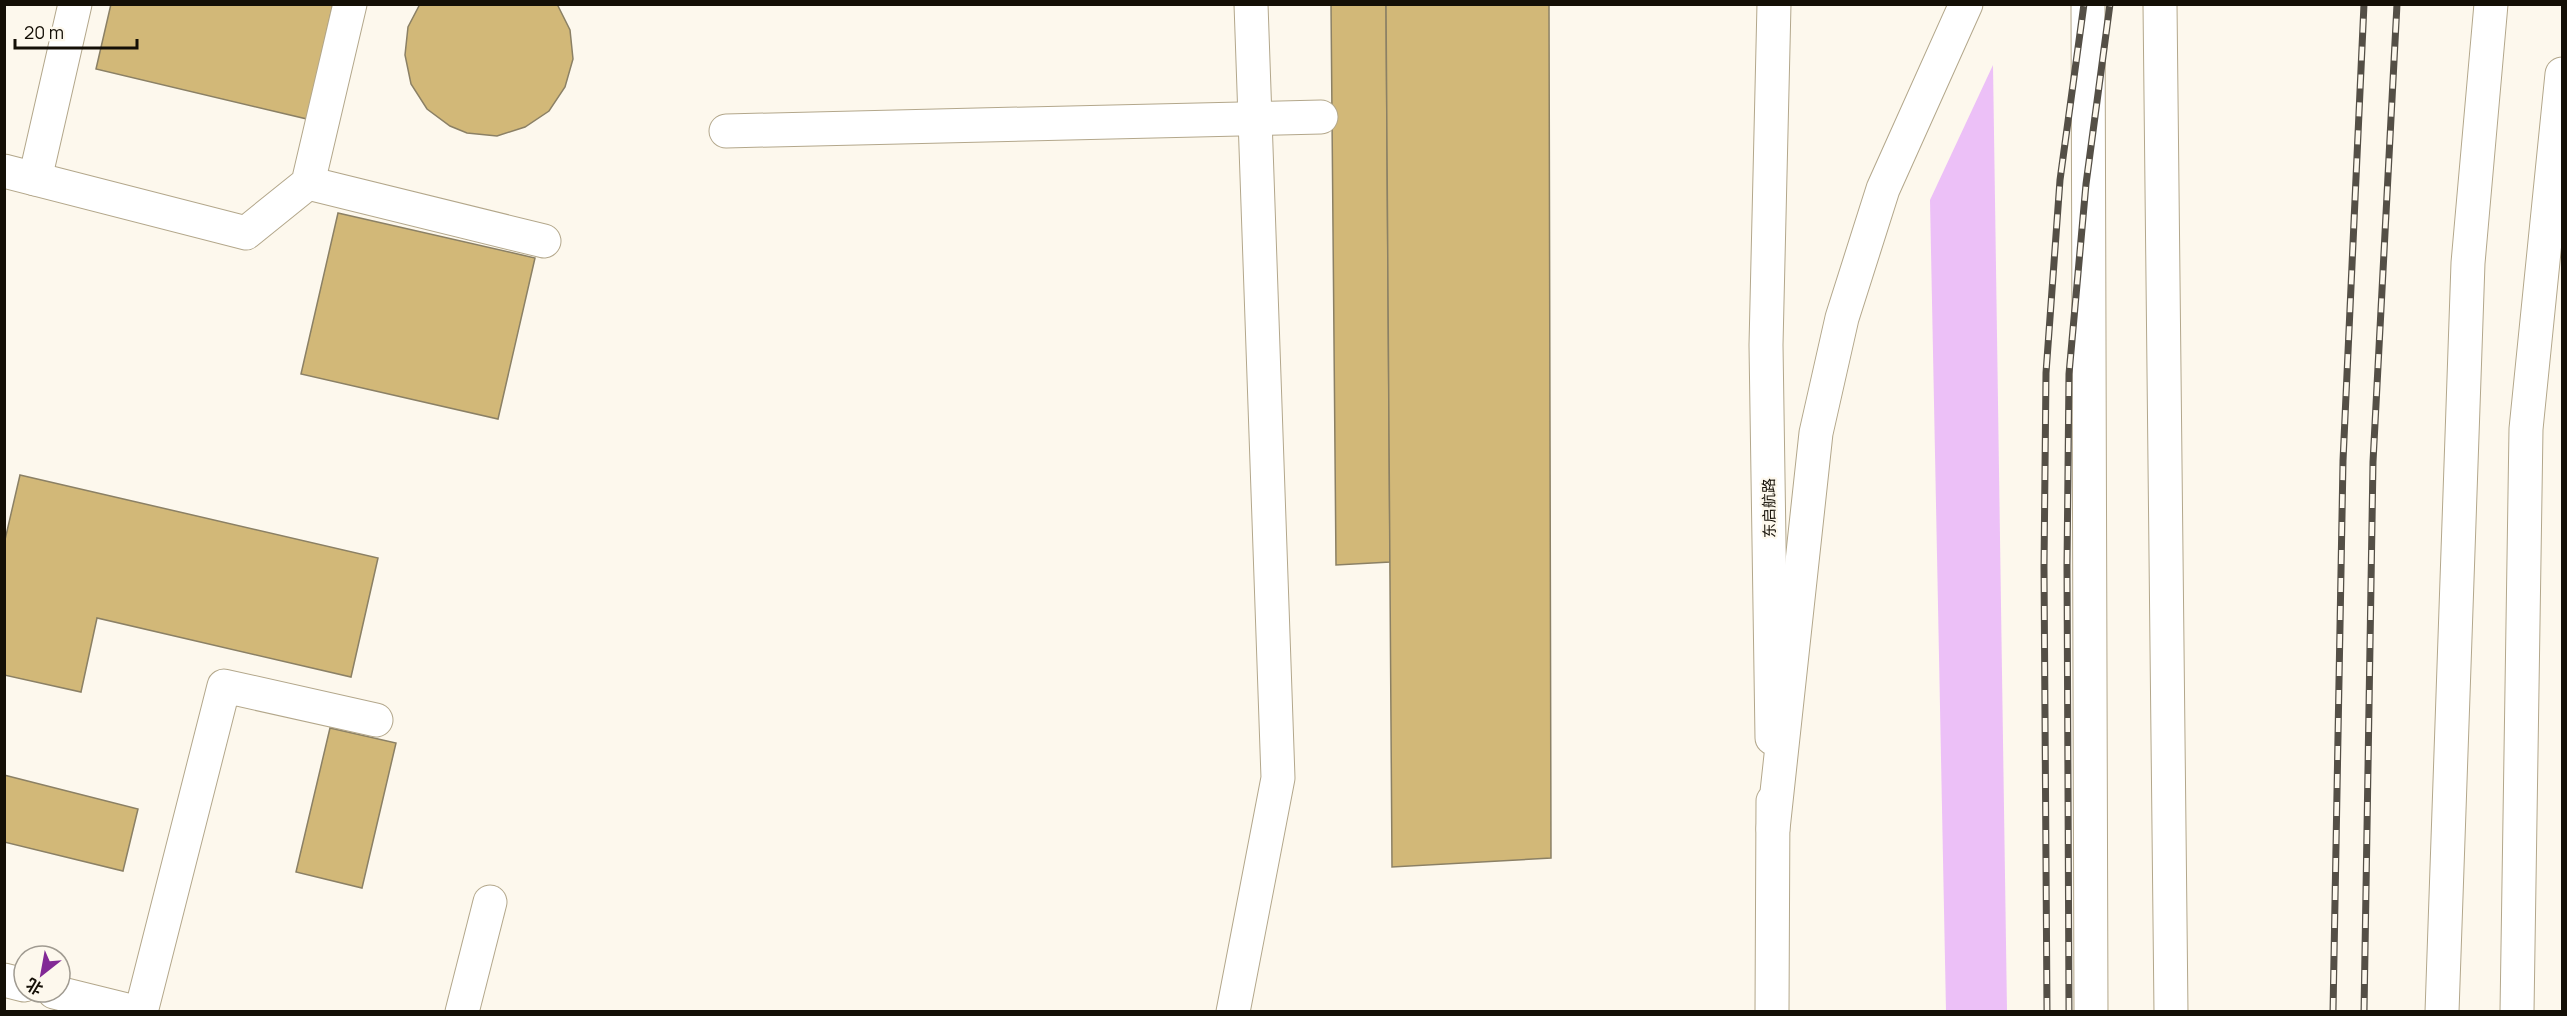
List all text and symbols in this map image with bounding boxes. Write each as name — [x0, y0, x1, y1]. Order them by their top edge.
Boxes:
scale bar — [15, 12, 136, 50]
text: 20 m — [24, 20, 64, 44]
street label: 东启航路 — [1758, 478, 1780, 538]
north arrow — [12, 944, 72, 1004]
text: 北 — [22, 973, 47, 1000]

